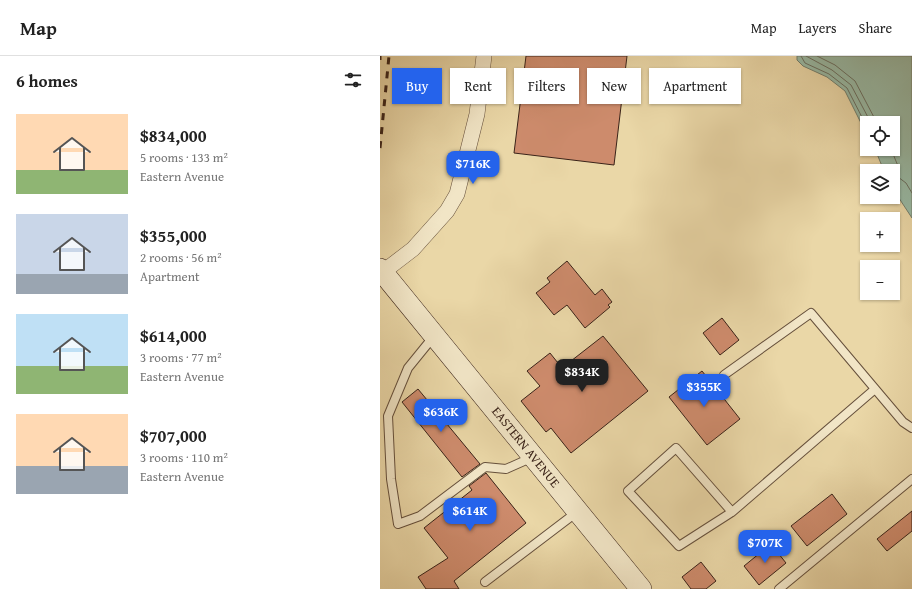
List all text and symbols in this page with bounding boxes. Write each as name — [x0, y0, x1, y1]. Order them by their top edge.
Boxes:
text: Map — [20, 14, 57, 42]
text: Map — [751, 18, 777, 38]
text: Layers — [799, 18, 837, 38]
text: Share — [859, 18, 892, 38]
text: 6 homes — [16, 68, 78, 93]
chip: Buy — [392, 68, 442, 104]
chip: Rent — [450, 68, 506, 104]
chip: Filters — [514, 68, 579, 104]
chip: New — [587, 68, 641, 104]
chip: Apartment — [649, 68, 741, 104]
icon: filters — [342, 69, 364, 91]
map controls — [860, 116, 900, 300]
button: locate — [860, 116, 900, 156]
text: $834,000 — [140, 123, 206, 148]
icon: home — [48, 130, 96, 178]
text: 5 rooms · 133 m² — [140, 148, 228, 167]
pin: $716K — [445, 151, 501, 185]
text: $716K — [455, 154, 491, 173]
button: layers — [860, 164, 900, 204]
text: Eastern Avenue — [140, 167, 224, 186]
button: + — [860, 212, 900, 252]
text: $355,000 — [140, 223, 206, 248]
icon: home — [48, 230, 96, 278]
text: 2 rooms · 56 m² — [140, 248, 222, 267]
button: − — [860, 260, 900, 300]
text: Apartment — [140, 267, 200, 286]
text: $614,000 — [140, 323, 206, 348]
icon: home — [48, 330, 96, 378]
text: 3 rooms · 77 m² — [140, 348, 222, 367]
pin: $834K — [554, 359, 610, 393]
text: $834K — [564, 362, 600, 381]
text: Eastern Avenue — [140, 367, 224, 386]
pin: $355K — [676, 374, 732, 408]
text: $355K — [686, 377, 722, 396]
pin: $636K — [413, 399, 469, 433]
text: $636K — [423, 402, 459, 421]
street label: EASTERN AVENUE — [487, 403, 565, 492]
text: $707,000 — [140, 423, 206, 448]
icon: home — [48, 430, 96, 478]
text: 3 rooms · 110 m² — [140, 448, 228, 467]
text: Eastern Avenue — [140, 467, 224, 486]
pin: $614K — [442, 498, 498, 532]
text: $614K — [452, 501, 488, 520]
pin: $707K — [737, 530, 793, 564]
text: $707K — [747, 533, 783, 552]

